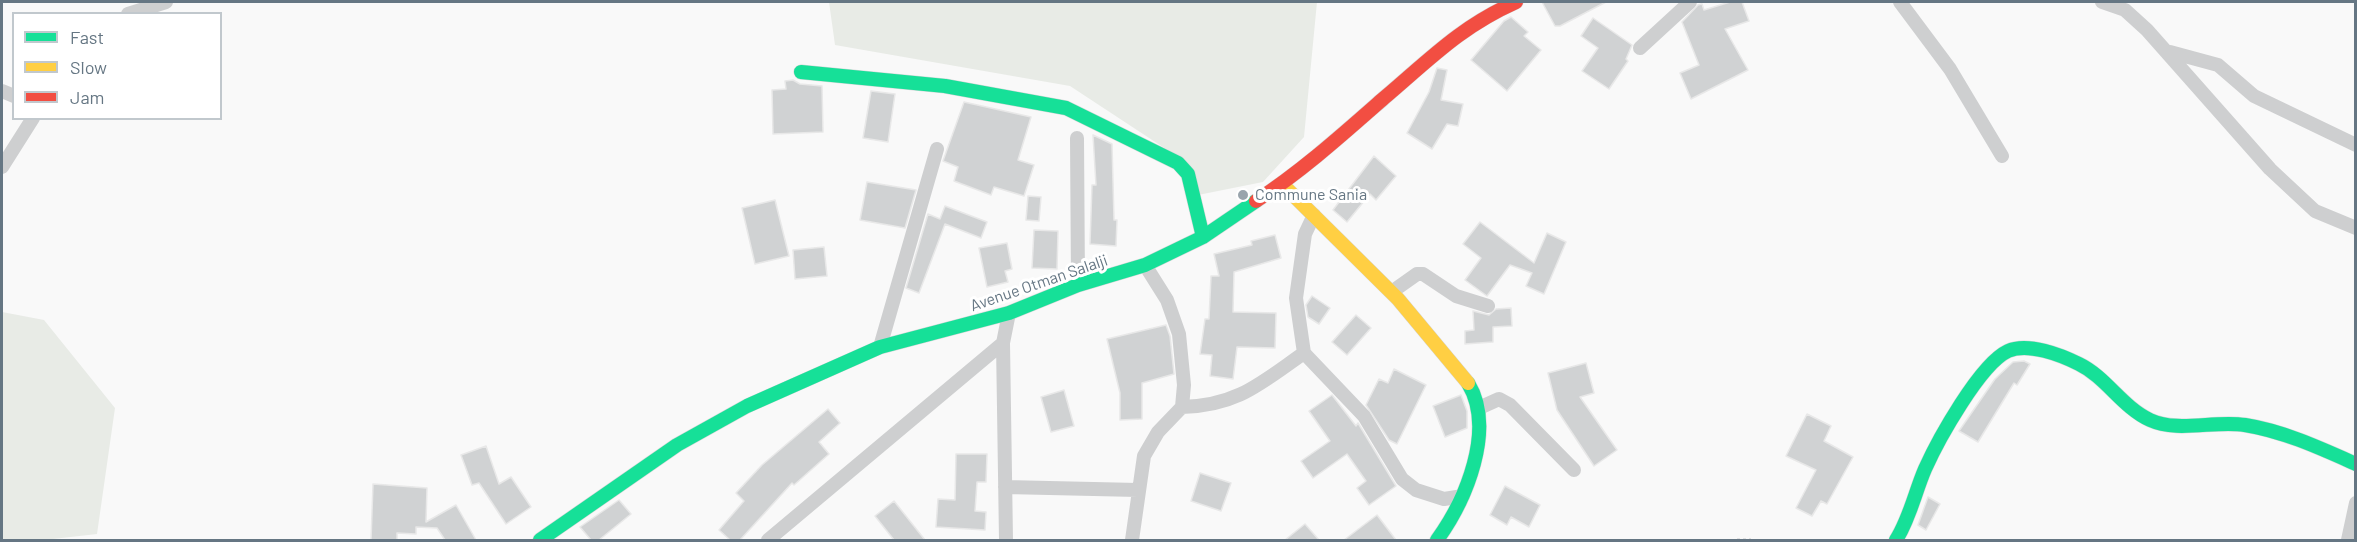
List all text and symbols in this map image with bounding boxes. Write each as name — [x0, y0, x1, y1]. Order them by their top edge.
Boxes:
legend — [12, 12, 222, 120]
text: Fast — [70, 26, 104, 48]
text: Slow — [70, 56, 107, 78]
text: Jam — [70, 86, 104, 108]
place label: Commune Sania — [1255, 185, 1367, 205]
marker: Commune Sania — [1236, 188, 1250, 202]
street label: Avenue Otman Salalji — [968, 250, 1110, 316]

